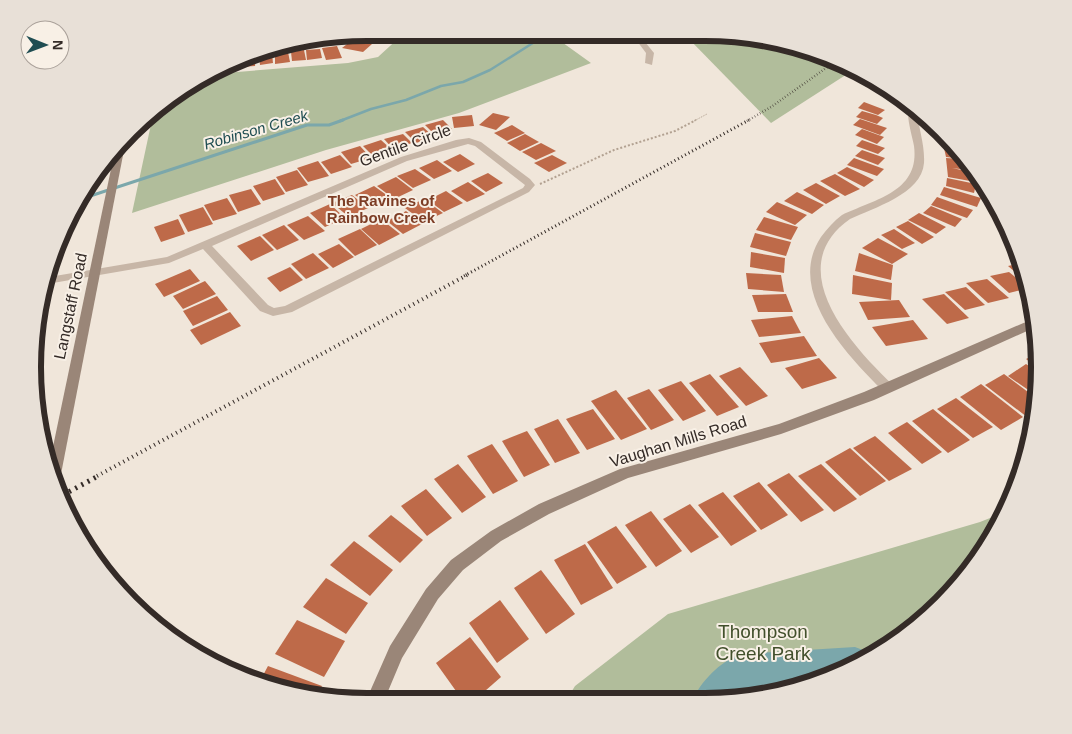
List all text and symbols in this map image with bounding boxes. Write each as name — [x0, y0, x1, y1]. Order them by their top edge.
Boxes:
north arrow — [20, 20, 70, 70]
text: N — [50, 40, 66, 50]
water label: Robinson Creek — [202, 106, 311, 153]
street label: Gentile Circle — [357, 121, 453, 170]
district label: The Ravines of Rainbow Creek — [327, 192, 436, 226]
street label: Langstaff Road — [51, 251, 90, 361]
street label: Vaughan Mills Road — [608, 413, 749, 470]
park label: Thompson Creek Park — [715, 621, 811, 664]

